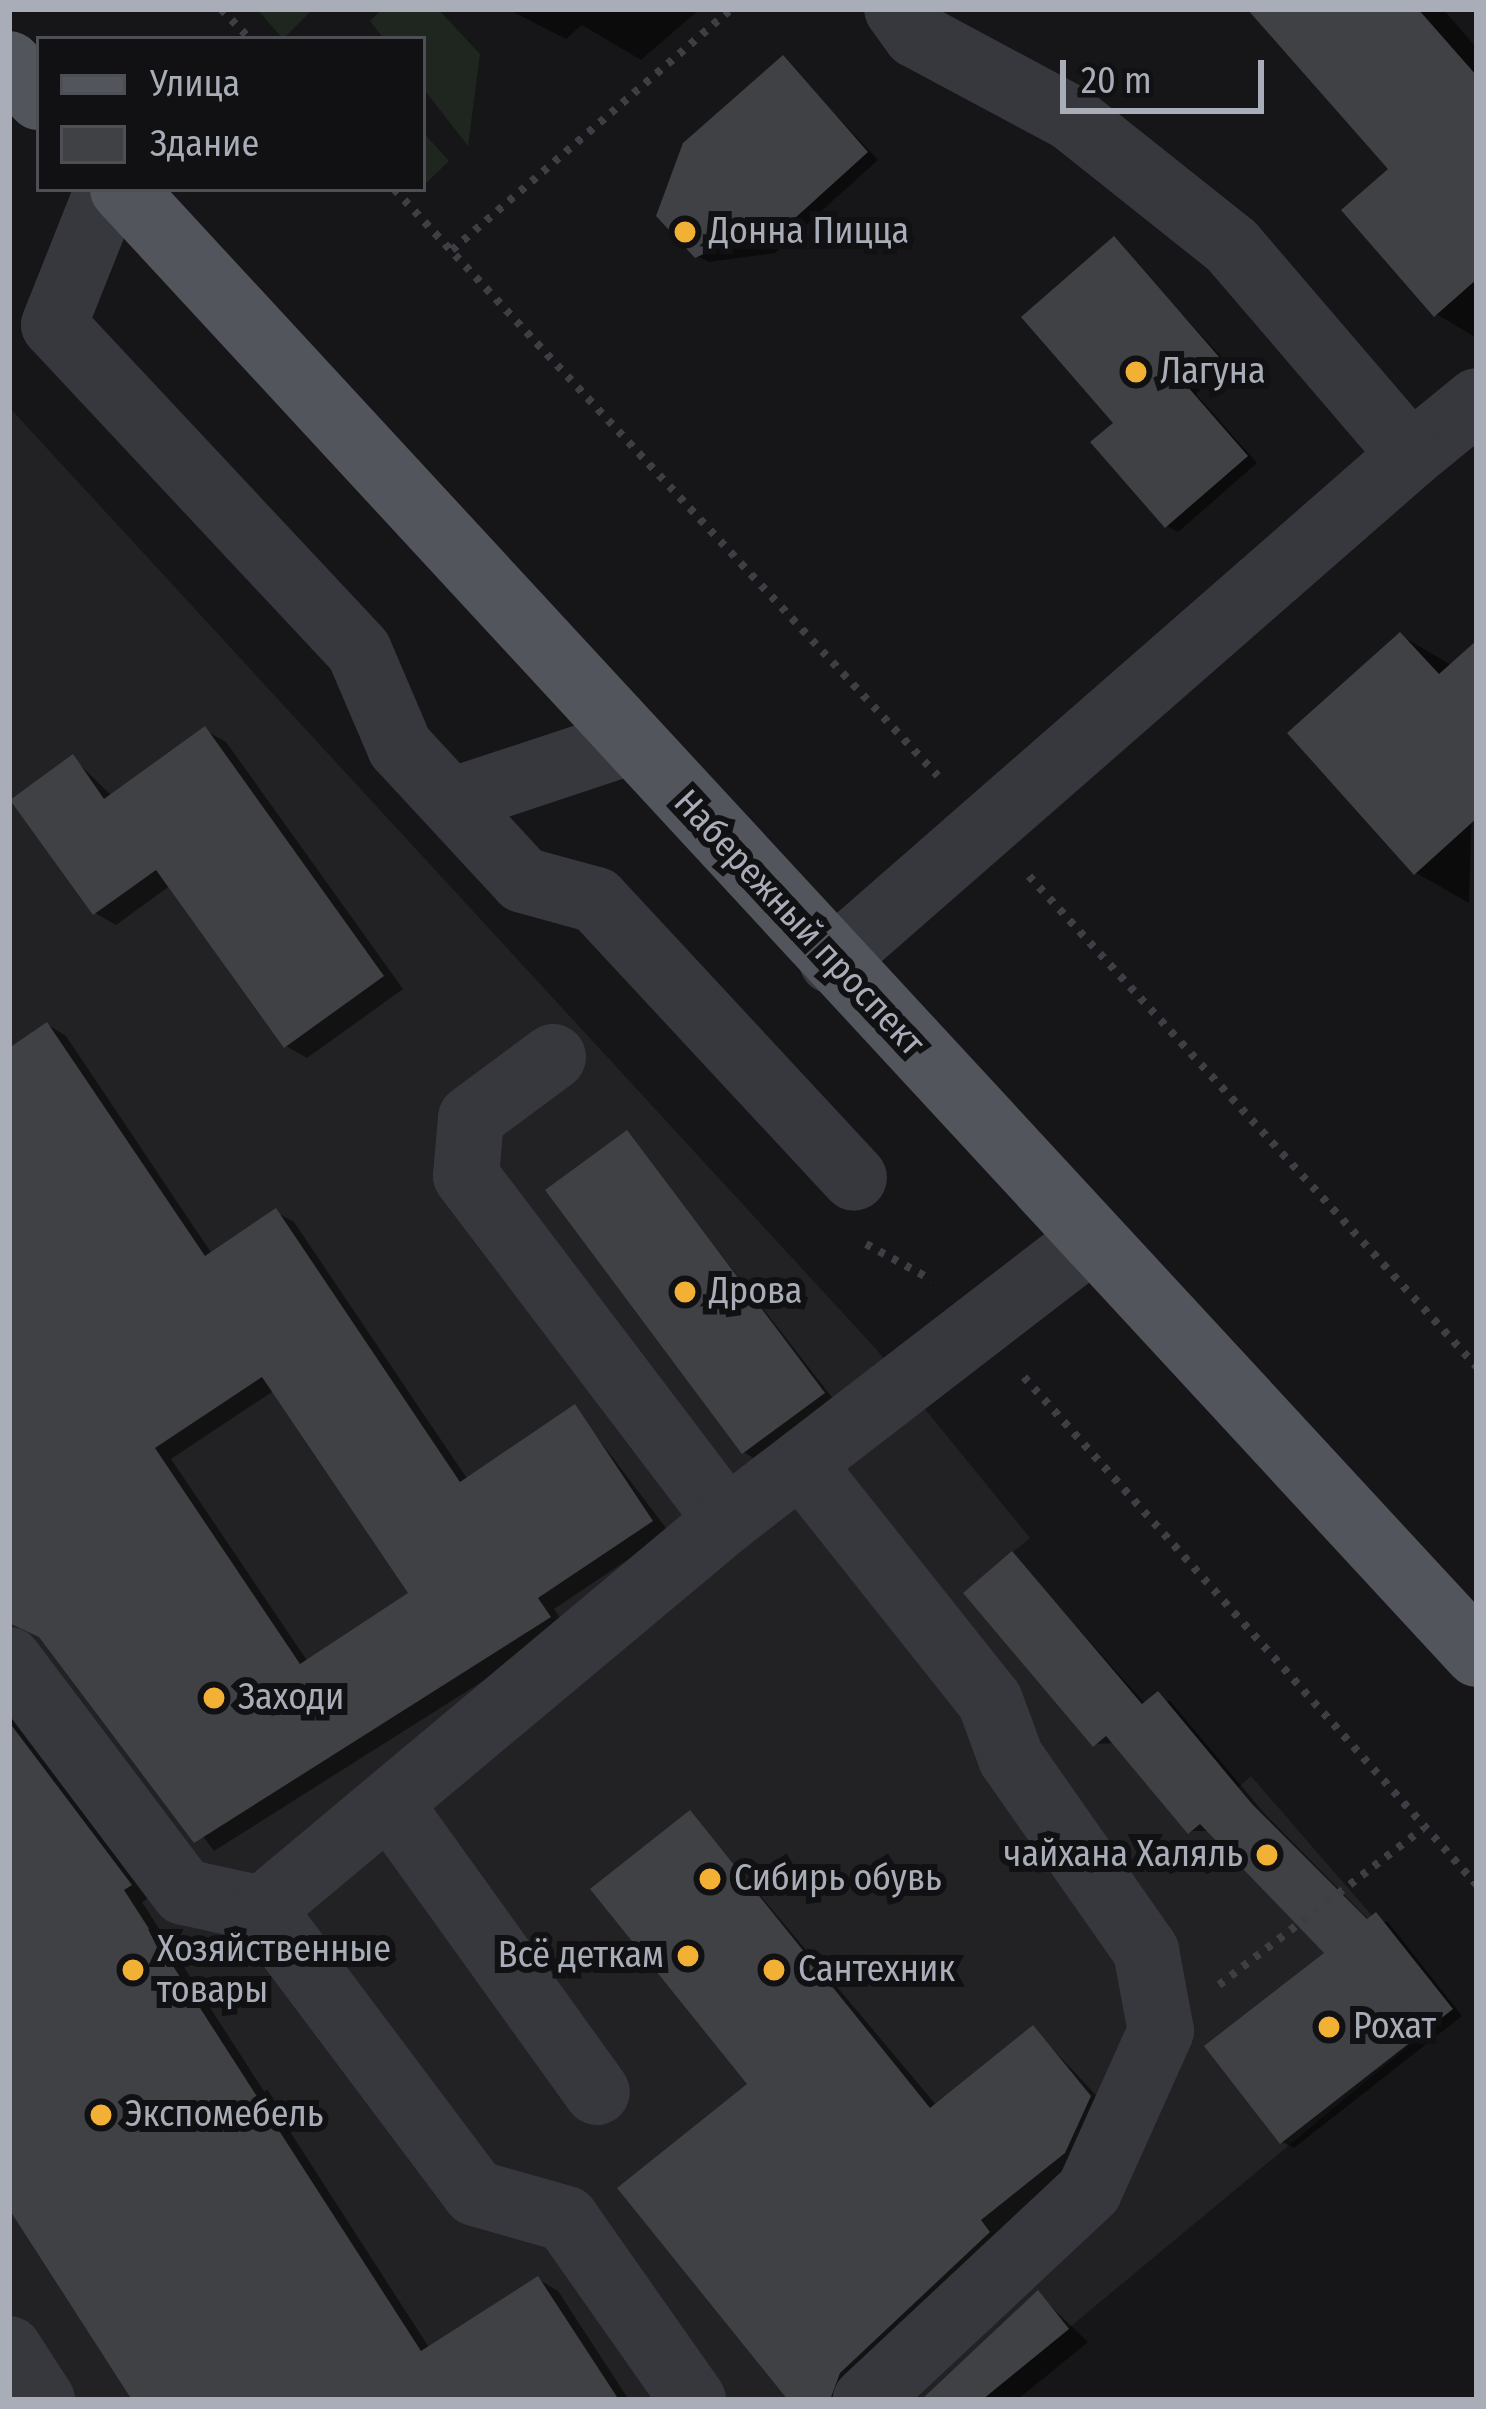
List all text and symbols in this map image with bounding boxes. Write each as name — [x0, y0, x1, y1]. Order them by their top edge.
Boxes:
legend — [36, 36, 426, 192]
scale bar — [1066, 36, 1270, 110]
text: 20 m — [1081, 59, 1152, 103]
text: Улица — [150, 62, 240, 106]
text: Здание — [150, 122, 259, 166]
place label: Донна Пицца — [709, 210, 909, 254]
marker: Донна Пицца — [672, 219, 698, 245]
place label: Лагуна — [1160, 350, 1266, 394]
marker: Лагуна — [1123, 359, 1149, 385]
street label: Набережный проспект — [665, 781, 933, 1065]
place label: Дрова — [709, 1270, 802, 1314]
marker: Дрова — [672, 1279, 698, 1305]
place label: Заходи — [238, 1676, 344, 1720]
marker: Заходи — [201, 1685, 227, 1711]
place label: чайхана Халяль — [1004, 1833, 1243, 1877]
marker: чайхана Халяль — [1254, 1842, 1280, 1868]
place label: Сибирь обувь — [734, 1857, 942, 1901]
marker: Сибирь обувь — [697, 1866, 723, 1892]
place label: Хозяйственные товары — [157, 1927, 391, 2012]
place label: Всё деткам — [498, 1934, 664, 1978]
marker: Всё деткам — [675, 1943, 701, 1969]
place label: Сантехник — [798, 1948, 955, 1992]
marker: Хозяйственные товары — [120, 1957, 146, 1983]
marker: Сантехник — [761, 1957, 787, 1983]
place label: Рохат — [1353, 2005, 1436, 2049]
marker: Рохат — [1316, 2014, 1342, 2040]
place label: Экспомебель — [125, 2093, 323, 2137]
marker: Экспомебель — [88, 2102, 114, 2128]

